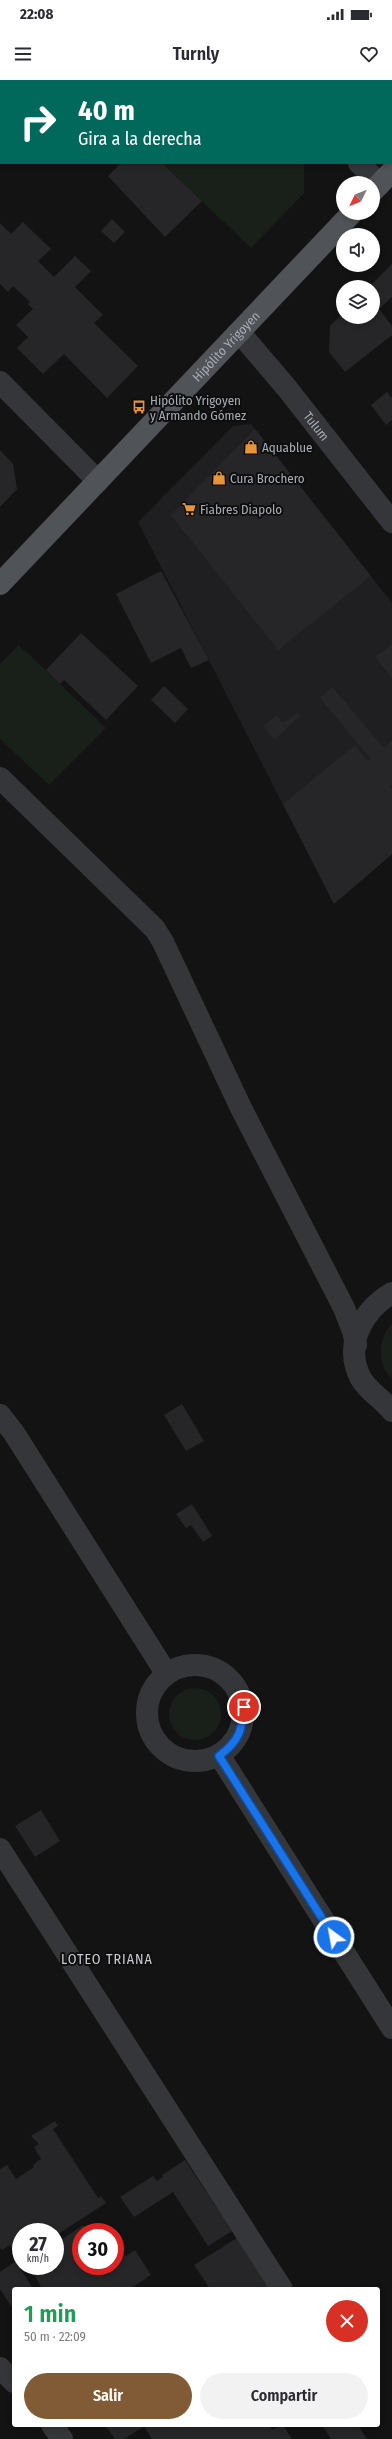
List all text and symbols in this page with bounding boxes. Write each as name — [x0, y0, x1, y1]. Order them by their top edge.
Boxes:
text: 22:08 — [20, 5, 53, 23]
icon: menu — [12, 43, 34, 65]
text: Turnly — [173, 43, 219, 65]
icon: heart — [358, 43, 380, 65]
text: 40 m — [78, 94, 135, 127]
icon: right — [12, 96, 64, 148]
text: Gira a la derecha — [78, 128, 202, 150]
north arrow — [336, 176, 380, 220]
map controls — [336, 176, 380, 324]
button: sound — [336, 228, 380, 272]
button: layers — [336, 280, 380, 324]
street label: Hipólito Yrigoyen — [189, 308, 263, 385]
place label: Hipólito Yrigoyen y Armando Gómez — [150, 393, 246, 423]
bus stop icon: Hipólito Yrigoyen y Armando Gómez — [131, 399, 147, 415]
street label: Tulum — [300, 409, 332, 444]
shop icon: Aquablue — [243, 439, 259, 455]
place label: Aquablue — [262, 440, 313, 455]
shop icon: Cura Brochero — [211, 470, 227, 486]
place label: Cura Brochero — [230, 471, 305, 486]
supermarket icon: Fiabres Diapolo — [181, 501, 197, 517]
place label: Fiabres Diapolo — [200, 502, 282, 517]
pin — [227, 1690, 261, 1724]
icon: arrive — [233, 1696, 255, 1718]
position arrow — [313, 1916, 355, 1958]
district label: LOTEO TRIANA — [61, 1951, 153, 1968]
speed limit sign: 30 — [72, 2223, 124, 2275]
text: 27 — [29, 2232, 47, 2256]
text: km/h — [27, 2253, 49, 2265]
text: 1 min — [24, 2300, 76, 2328]
button: close — [326, 2300, 368, 2342]
text: 50 m · 22:09 — [24, 2329, 86, 2344]
button: Salir — [24, 2373, 192, 2419]
button: Compartir — [200, 2373, 368, 2419]

